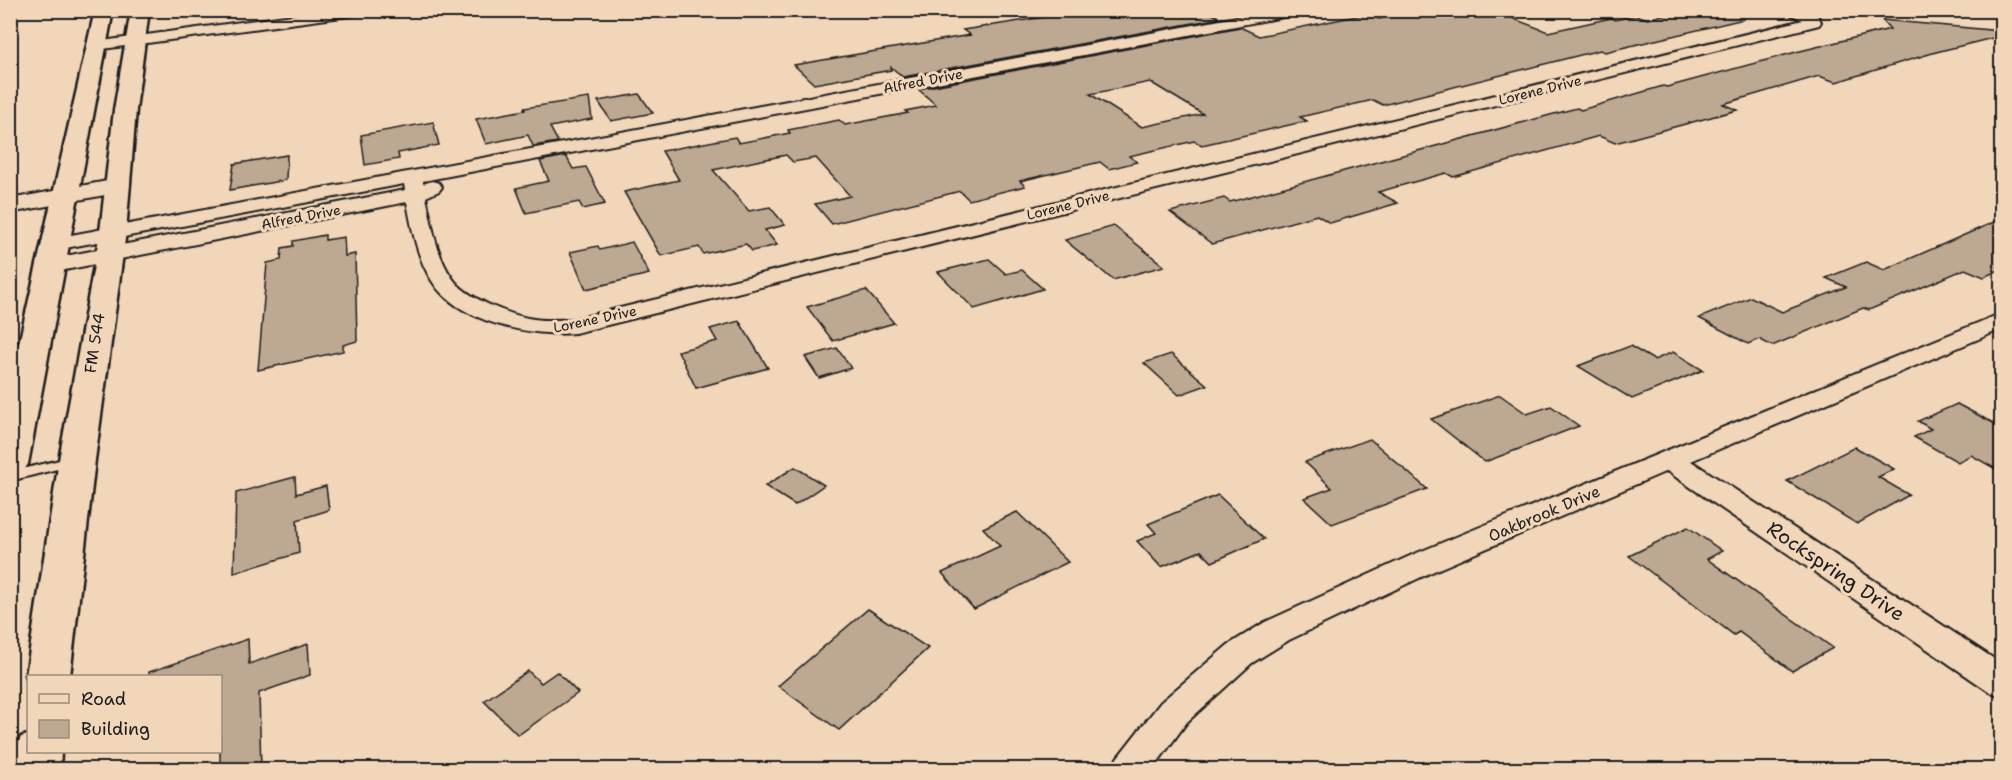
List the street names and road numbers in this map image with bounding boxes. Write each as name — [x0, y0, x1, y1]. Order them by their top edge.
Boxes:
street label: Alfred Drive — [882, 64, 964, 98]
street label: Lorene Drive — [1497, 71, 1583, 109]
street label: Lorene Drive — [1025, 186, 1111, 224]
street label: Alfred Drive — [260, 200, 342, 234]
street label: Lorene Drive — [552, 301, 638, 337]
street label: FM 544 — [79, 311, 110, 375]
street label: Oakbrook Drive — [1485, 480, 1603, 546]
street label: Rockspring Drive — [1762, 515, 1910, 627]

